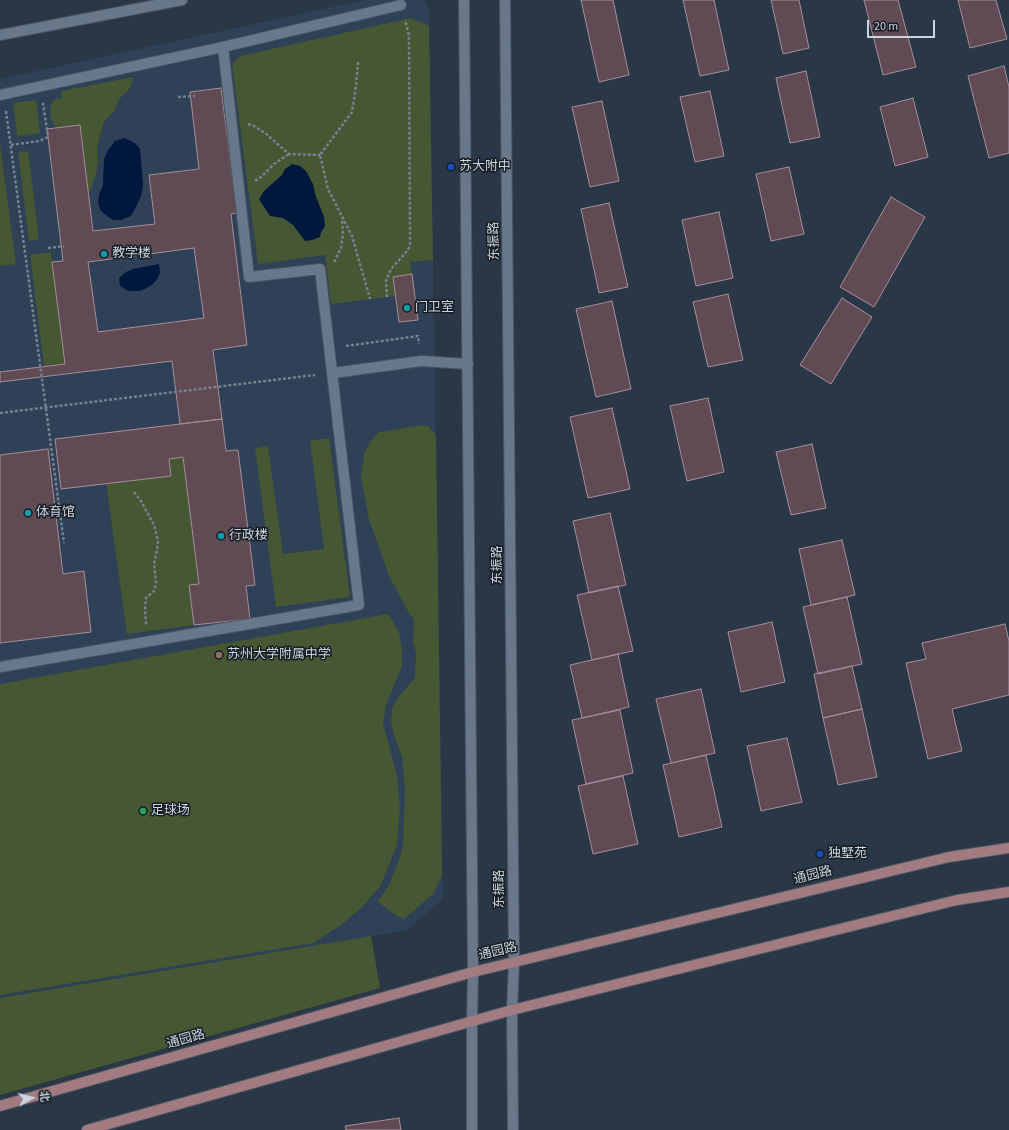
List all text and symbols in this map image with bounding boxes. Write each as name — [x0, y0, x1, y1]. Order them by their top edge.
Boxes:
scale bar — [869, 12, 937, 38]
text: 20 m — [874, 18, 898, 35]
place label: 苏大附中 — [459, 159, 511, 175]
marker: 苏大附中 — [446, 162, 456, 172]
street label: 东振路 — [487, 221, 503, 261]
place label: 教学楼 — [112, 246, 151, 262]
marker: 教学楼 — [99, 249, 109, 259]
place label: 门卫室 — [415, 300, 454, 316]
marker: 门卫室 — [402, 303, 412, 313]
place label: 体育馆 — [36, 505, 75, 521]
marker: 体育馆 — [23, 508, 33, 518]
place label: 行政楼 — [229, 528, 268, 544]
marker: 行政楼 — [216, 531, 226, 541]
street label: 东振路 — [490, 546, 506, 584]
place label: 苏州大学附属中学 — [227, 647, 331, 663]
marker: 苏州大学附属中学 — [214, 650, 224, 660]
place label: 足球场 — [151, 803, 190, 819]
marker: 足球场 — [138, 806, 148, 816]
place label: 独墅苑 — [828, 846, 867, 862]
marker: 独墅苑 — [815, 849, 825, 859]
street label: 通园路 — [792, 864, 834, 888]
street label: 东振路 — [492, 870, 508, 908]
street label: 通园路 — [477, 940, 519, 964]
street label: 通园路 — [165, 1027, 207, 1053]
north arrow — [12, 1078, 52, 1118]
text: 北 — [36, 1090, 53, 1103]

